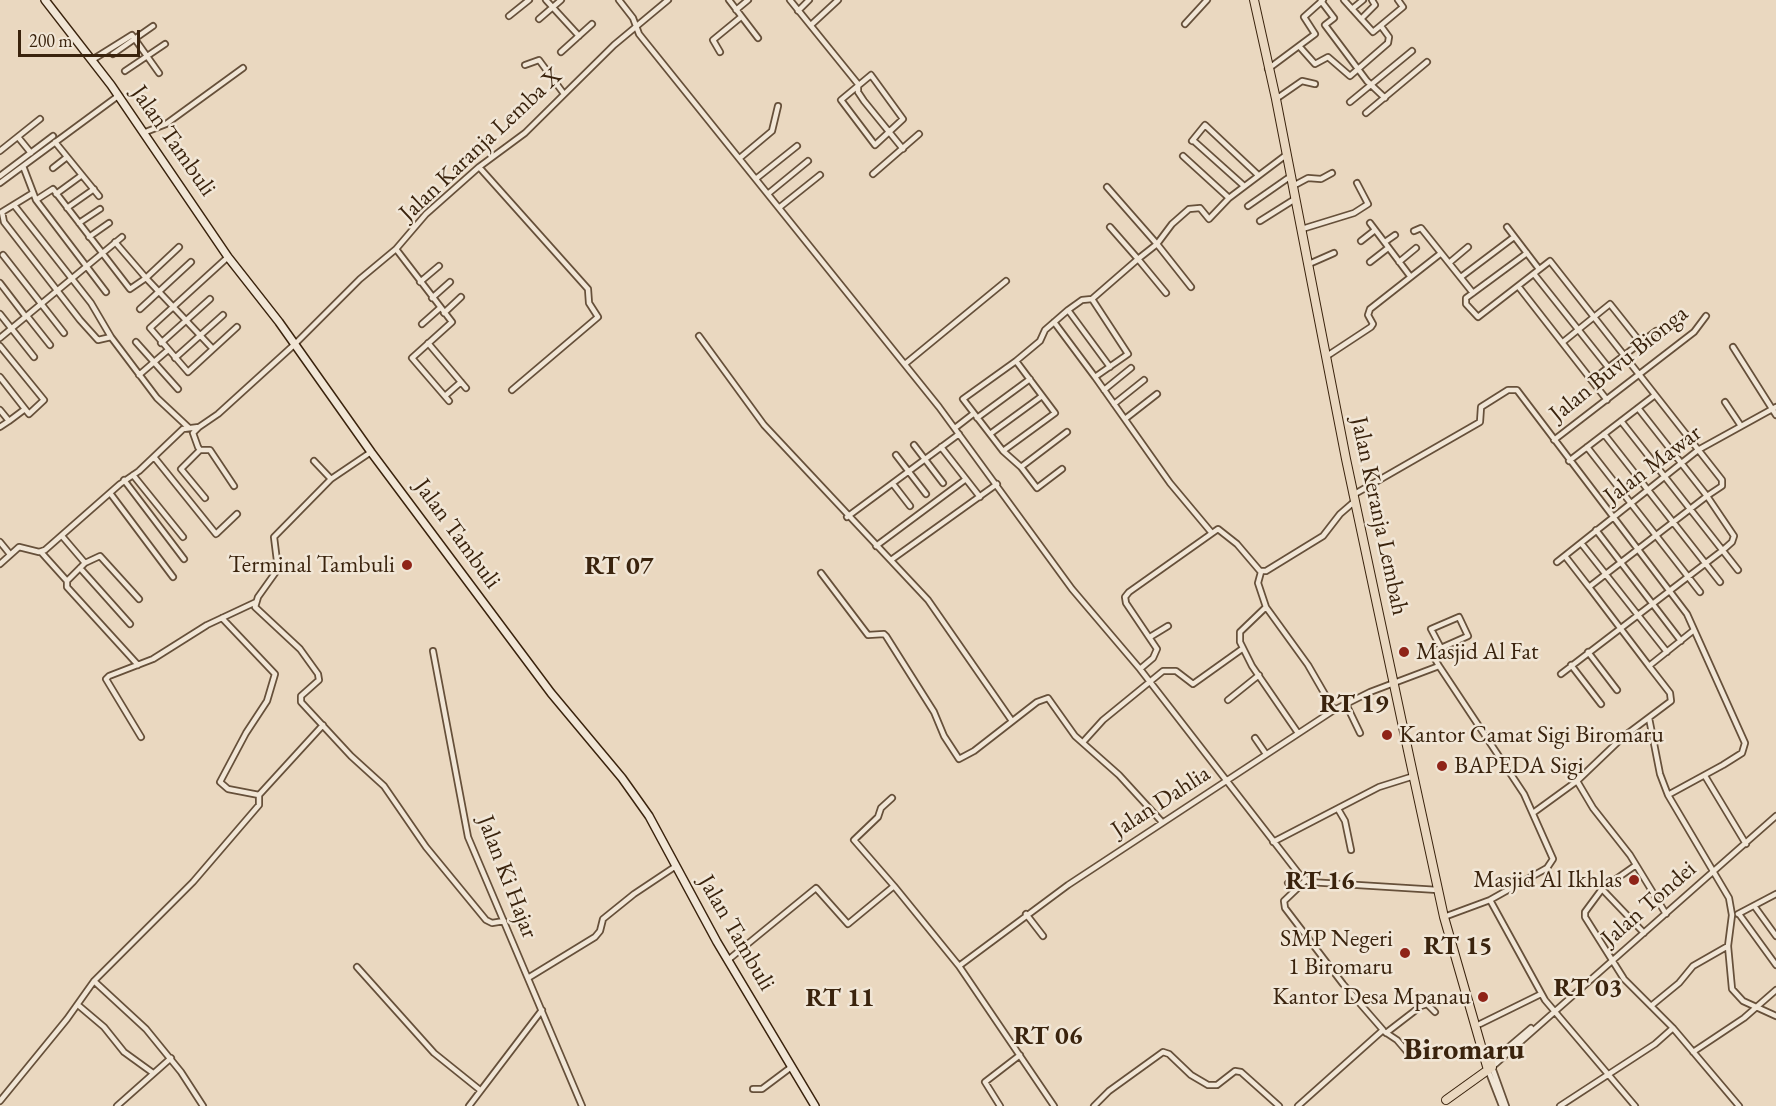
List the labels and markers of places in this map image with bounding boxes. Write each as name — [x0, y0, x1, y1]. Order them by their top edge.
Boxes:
place label: Terminal Tambuli — [228, 551, 395, 579]
marker: Terminal Tambuli — [400, 558, 414, 572]
place label: Masjid Al Fat — [1416, 638, 1539, 666]
marker: Masjid Al Fat — [1397, 645, 1411, 659]
place label: Kantor Camat Sigi Biromaru — [1399, 721, 1664, 749]
marker: Kantor Camat Sigi Biromaru — [1380, 728, 1394, 742]
place label: BAPEDA Sigi — [1454, 752, 1584, 780]
marker: BAPEDA Sigi — [1435, 759, 1449, 773]
place label: Masjid Al Ikhlas — [1473, 866, 1622, 894]
marker: Masjid Al Ikhlas — [1627, 873, 1641, 887]
place label: SMP Negeri 1 Biromaru — [1280, 925, 1393, 981]
marker: SMP Negeri 1 Biromaru — [1398, 946, 1412, 960]
place label: Kantor Desa Mpanau — [1273, 983, 1471, 1011]
marker: Kantor Desa Mpanau — [1476, 990, 1490, 1004]

